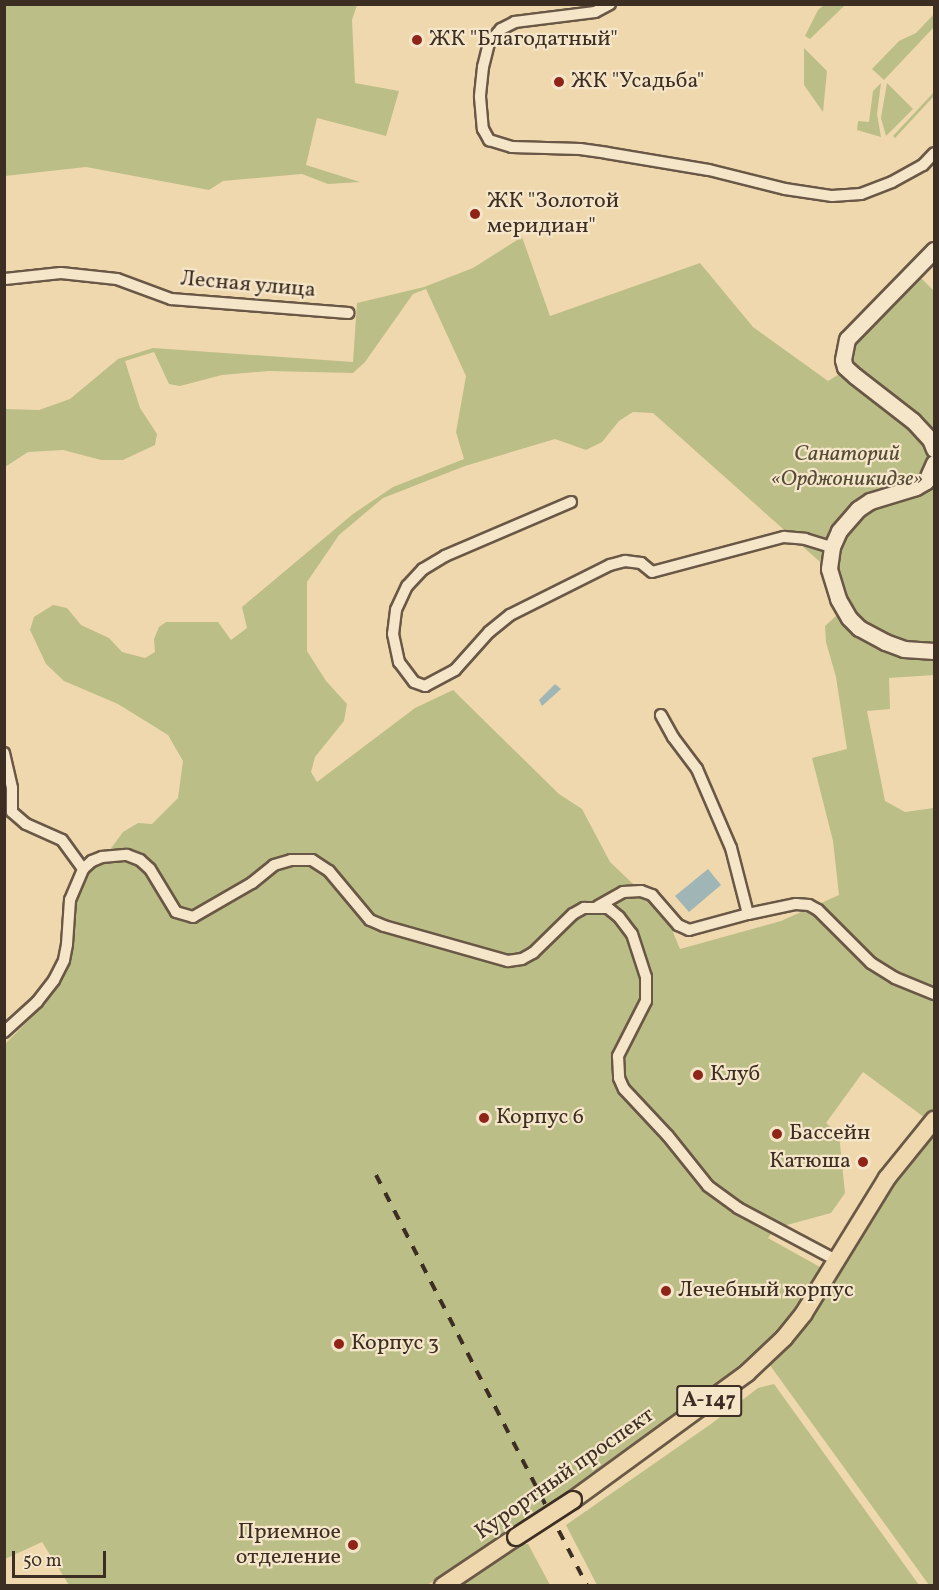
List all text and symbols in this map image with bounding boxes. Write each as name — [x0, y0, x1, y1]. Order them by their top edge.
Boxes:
place label: ЖК "Благодатный" — [429, 27, 618, 53]
marker: ЖК "Благодатный" — [410, 33, 424, 47]
place label: ЖК "Усадьба" — [571, 69, 704, 95]
marker: ЖК "Усадьба" — [552, 75, 566, 89]
place label: ЖК "Золотой меридиан" — [487, 188, 619, 240]
marker: ЖК "Золотой меридиан" — [468, 207, 482, 221]
street label: Лесная улица — [179, 266, 317, 304]
park label: Санаторий «Орджоникидзе» — [771, 441, 923, 493]
place label: Клуб — [710, 1062, 760, 1088]
marker: Клуб — [691, 1068, 705, 1082]
place label: Корпус 6 — [496, 1105, 584, 1131]
marker: Корпус 6 — [477, 1111, 491, 1125]
place label: Бассейн — [789, 1121, 870, 1147]
marker: Бассейн — [770, 1127, 784, 1141]
place label: Катюша — [769, 1149, 851, 1175]
marker: Катюша — [856, 1155, 870, 1169]
place label: Лечебный корпус — [678, 1278, 854, 1304]
marker: Лечебный корпус — [659, 1284, 673, 1298]
place label: Корпус 3 — [351, 1331, 439, 1357]
marker: Корпус 3 — [332, 1337, 346, 1351]
road number: А-147 — [676, 1383, 742, 1419]
street label: Курортный проспект — [470, 1402, 660, 1546]
place label: Приемное отделение — [236, 1519, 341, 1570]
marker: Приемное отделение — [346, 1538, 360, 1552]
scale bar — [15, 1539, 110, 1577]
text: 50 m — [23, 1549, 62, 1574]

